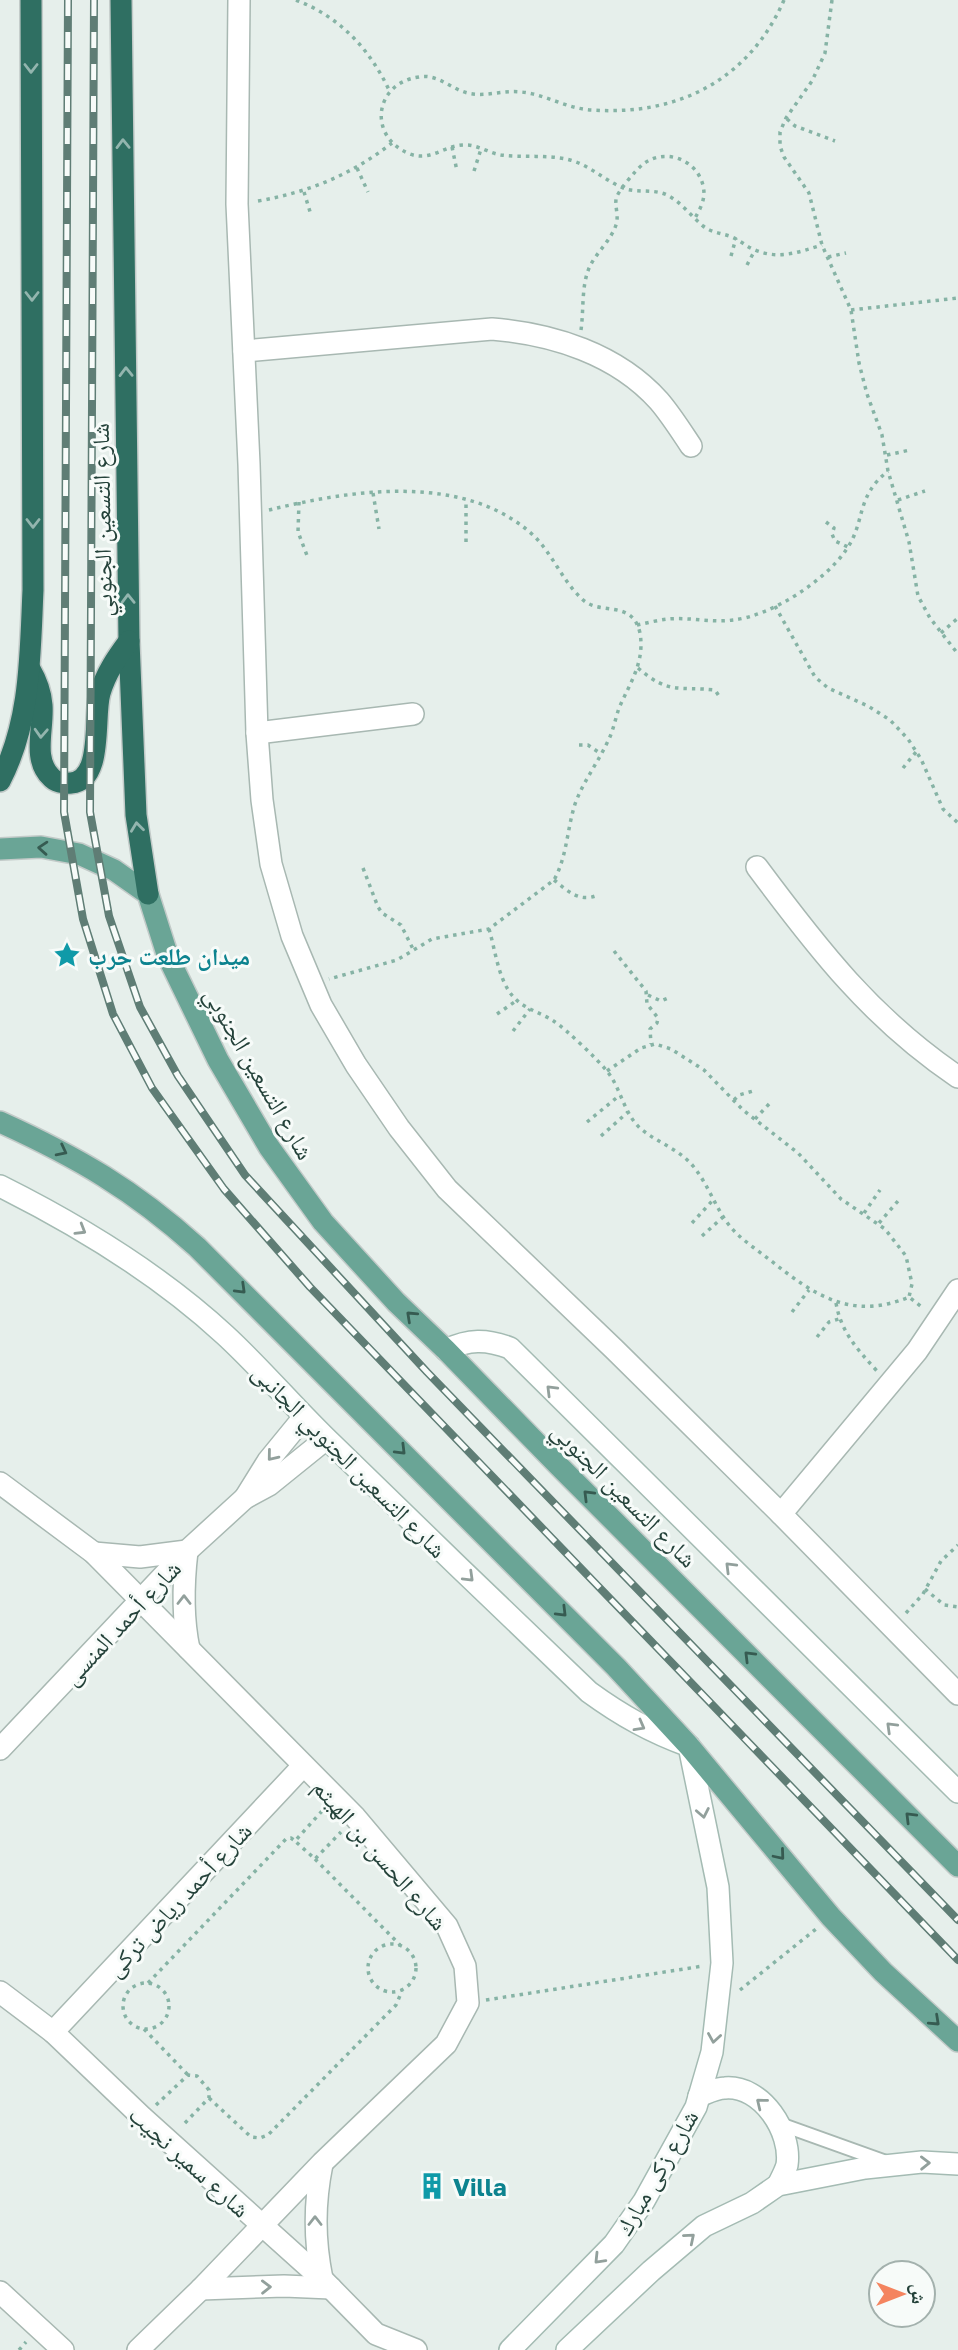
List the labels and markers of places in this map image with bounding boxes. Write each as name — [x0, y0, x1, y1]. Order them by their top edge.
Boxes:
place icon: ميدان طلعت حرب — [52, 940, 82, 970]
place label: ميدان طلعت حرب — [88, 941, 250, 971]
building icon: Villa — [417, 2171, 447, 2201]
place label: Villa — [453, 2172, 507, 2201]

